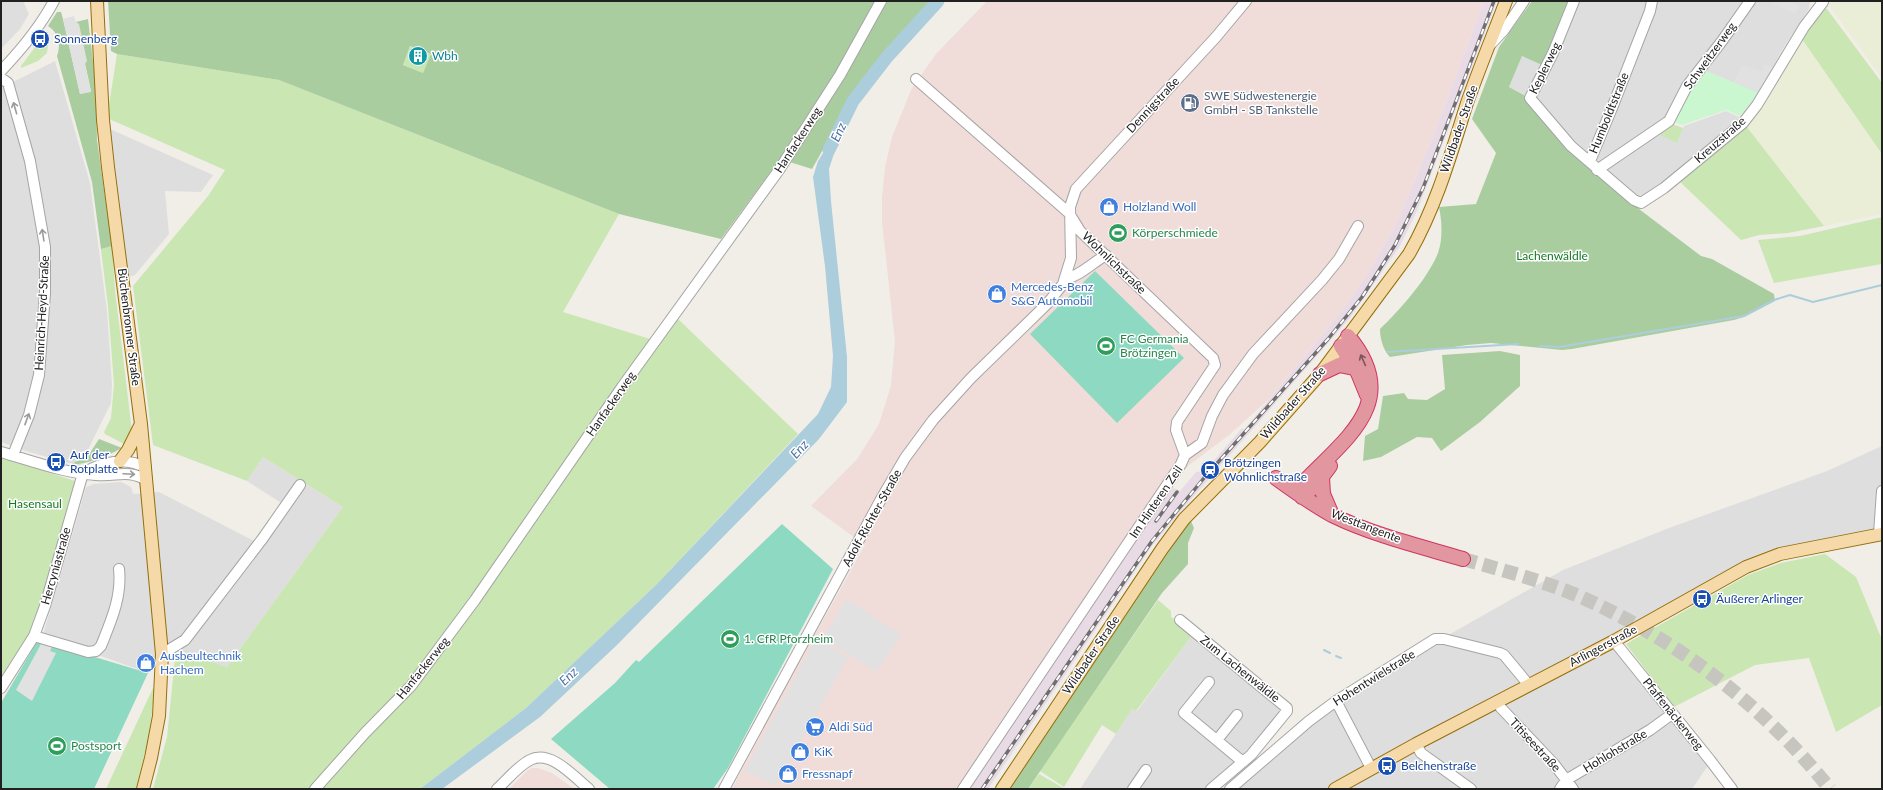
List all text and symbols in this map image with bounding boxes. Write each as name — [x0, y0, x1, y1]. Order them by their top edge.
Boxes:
street label: Schweitzerweg — [1680, 19, 1739, 92]
bus stop icon: Sonnenberg — [29, 28, 51, 50]
place label: Sonnenberg — [54, 31, 117, 46]
street label: Keplerweg — [1526, 39, 1564, 96]
building icon: Wbh — [407, 45, 429, 67]
place label: Wbh — [432, 48, 458, 63]
street label: Humboldtstraße — [1585, 70, 1632, 156]
street label: Dennigstraße — [1123, 74, 1182, 136]
street label: Wildbader Straße — [1436, 83, 1481, 175]
place label: SWE Südwestenergie GmbH - SB Tankstelle — [1204, 88, 1318, 117]
fuel station icon: SWE Südwestenergie GmbH - SB Tankstelle — [1179, 92, 1201, 114]
one-way arrow — [11, 102, 18, 115]
street label: Hanfackerweg — [771, 104, 825, 176]
street label: Kreuzstraße — [1691, 113, 1749, 166]
water label: Enz — [827, 119, 850, 144]
shop icon: Holzland Woll — [1098, 196, 1120, 218]
place label: Holzland Woll — [1123, 199, 1196, 214]
sports icon: Körperschmiede — [1107, 222, 1129, 244]
place label: Körperschmiede — [1132, 225, 1218, 240]
street label: Wohnlichstraße — [1079, 228, 1149, 297]
one-way arrow — [39, 229, 47, 242]
park label: Lachenwäldle — [1516, 248, 1588, 263]
street label: Heinrich-Heyd-Straße — [31, 255, 52, 371]
street label: Büchenbronner Straße — [115, 267, 144, 387]
place label: Mercedes-Benz S&G Automobil — [1011, 279, 1094, 308]
shop icon: Mercedes-Benz S&G Automobil — [986, 283, 1008, 305]
place label: FC Germania Brötzingen — [1120, 331, 1189, 360]
sports icon: FC Germania Brötzingen — [1095, 335, 1117, 357]
one-way arrow — [1359, 354, 1367, 366]
street label: Wildbader Straße — [1257, 363, 1328, 442]
street label: Hanfackerweg — [583, 368, 638, 439]
one-way arrow — [24, 413, 32, 425]
water label: Enz — [787, 436, 812, 461]
place label: Auf der Rotplatte — [70, 447, 118, 476]
bus stop icon: Auf der Rotplatte — [45, 451, 67, 473]
place label: Brötzingen Wohnlichstraße — [1224, 455, 1307, 484]
station icon: Brötzingen Wohnlichstraße — [1199, 459, 1221, 481]
street label: Im Hinteren Zeil — [1126, 462, 1185, 541]
street label: Adolf-Richter-Straße — [839, 467, 904, 569]
one-way arrow — [123, 471, 136, 478]
park label: Hasensaul — [8, 496, 62, 511]
street label: Westtangente — [1329, 505, 1403, 546]
street label: Hercyniastraße — [37, 525, 74, 606]
bus stop icon: Äußerer Arlinger — [1691, 588, 1713, 610]
place label: Äußerer Arlinger — [1716, 591, 1804, 606]
street label: Wildbader Straße — [1059, 612, 1122, 697]
street label: Arlingerstraße — [1566, 621, 1639, 670]
sports icon: 1. CfR Pforzheim — [719, 628, 741, 650]
place label: 1. CfR Pforzheim — [744, 631, 833, 646]
street label: Zum Lachenwäldle — [1197, 632, 1283, 705]
street label: Hanfackerweg — [393, 634, 452, 702]
street label: Hohentwielstraße — [1330, 646, 1418, 709]
place label: Ausbeultechnik Hachem — [160, 648, 242, 677]
shop icon: Ausbeultechnik Hachem — [135, 652, 157, 674]
water label: Enz — [556, 663, 581, 688]
street label: Pfaffenäckerweg — [1640, 675, 1707, 753]
street label: Titiseestraße — [1507, 715, 1564, 775]
supermarket icon: Aldi Süd — [804, 716, 826, 738]
place label: Aldi Süd — [829, 719, 872, 734]
street label: Hohlohstraße — [1580, 726, 1649, 776]
sports icon: Postsport — [46, 735, 68, 757]
place label: Postsport — [71, 738, 122, 753]
shop icon: KiK — [789, 741, 811, 763]
place label: KiK — [814, 744, 833, 759]
bus stop icon: Belchenstraße — [1376, 755, 1398, 777]
place label: Belchenstraße — [1401, 758, 1476, 773]
shop icon: Fressnapf — [777, 763, 799, 785]
place label: Fressnapf — [802, 766, 853, 781]

